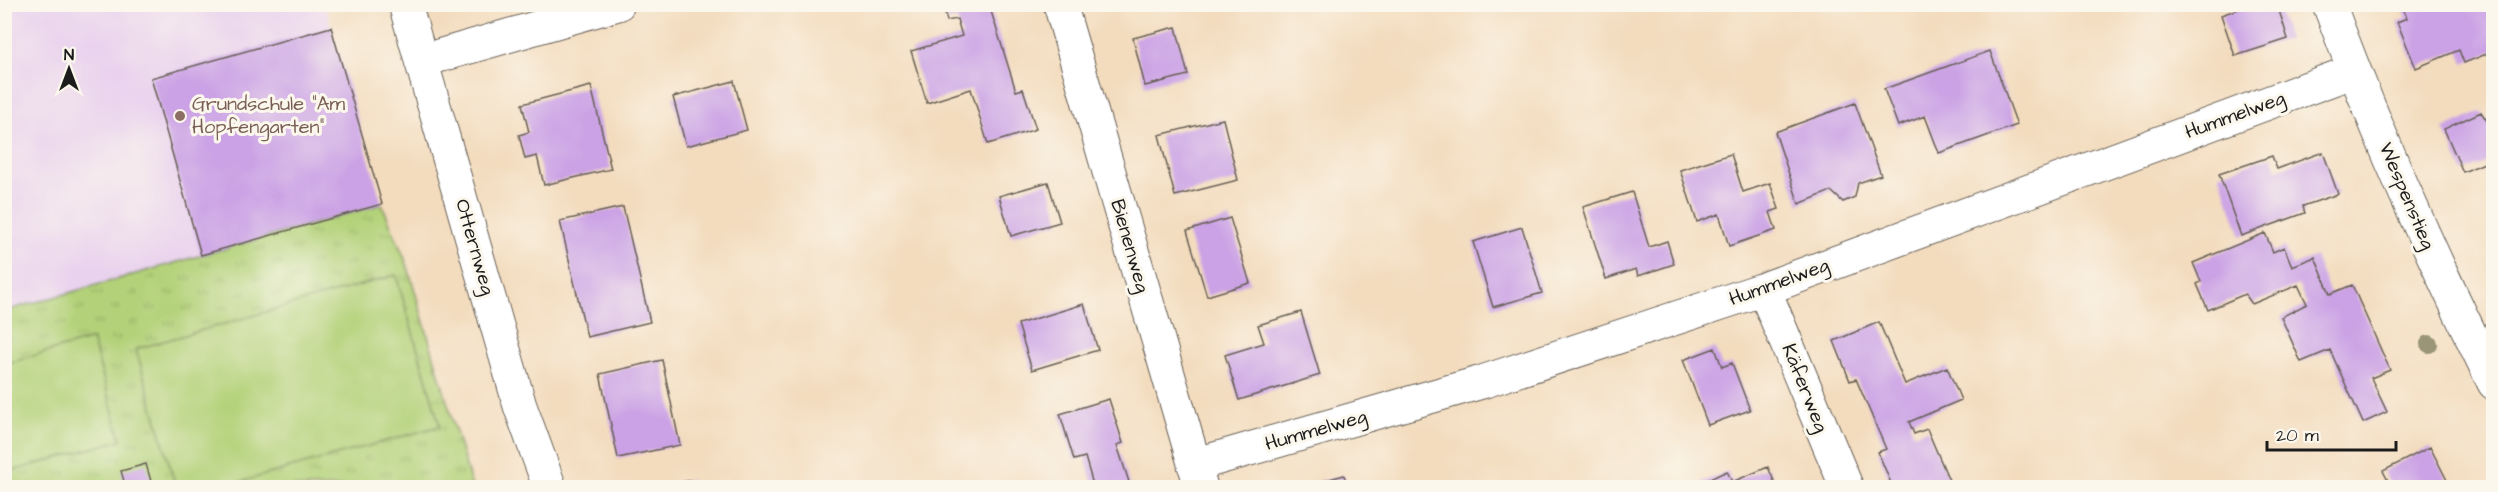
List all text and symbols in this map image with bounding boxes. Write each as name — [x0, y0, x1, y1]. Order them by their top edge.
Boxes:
north arrow — [39, 39, 99, 99]
text: N — [64, 44, 74, 66]
street label: Hummelweg — [2181, 84, 2289, 147]
place label: Grundschule "Am Hopfengarten" — [192, 90, 346, 142]
marker: Grundschule "Am Hopfengarten" — [173, 109, 187, 123]
street label: Wespenstieg — [2371, 138, 2442, 254]
street label: Otternweg — [447, 196, 502, 299]
street label: Bienenweg — [1102, 196, 1157, 296]
street label: Hummelweg — [1725, 251, 1833, 314]
street label: Käferweg — [1774, 339, 1835, 437]
street label: Hummelweg — [1262, 402, 1370, 459]
scale bar — [2267, 414, 2396, 452]
text: 20 m — [2276, 423, 2319, 448]

